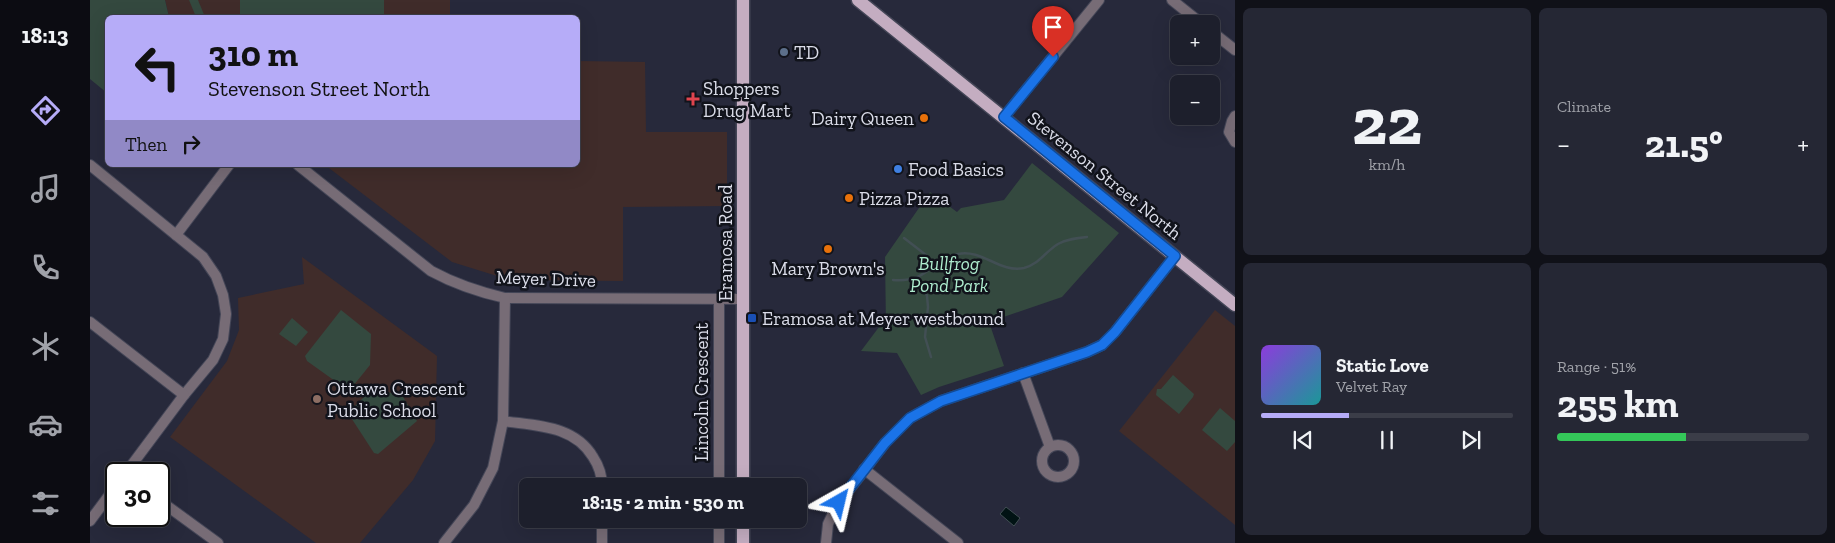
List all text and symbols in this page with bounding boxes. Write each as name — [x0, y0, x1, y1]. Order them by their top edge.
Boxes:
pin — [1032, 6, 1074, 57]
icon: arrive — [1039, 13, 1067, 41]
map controls — [1170, 15, 1220, 125]
button: + — [1170, 15, 1220, 65]
text: 18:13 — [22, 22, 68, 49]
text: 310 m — [208, 33, 298, 75]
icon: left — [125, 35, 190, 100]
place label: TD — [794, 41, 819, 64]
marker: TD — [778, 46, 790, 58]
text: Stevenson Street North — [208, 75, 430, 102]
button: − — [1170, 75, 1220, 125]
place label: Shoppers Drug Mart — [703, 77, 791, 122]
text: 22 — [1352, 83, 1422, 161]
icon: directions — [28, 93, 63, 128]
marker: Shoppers Drug Mart — [687, 93, 699, 105]
text: Climate — [1557, 97, 1611, 116]
street label: Stevenson Street North — [1023, 106, 1187, 245]
place label: Dairy Queen — [811, 107, 914, 130]
marker: Dairy Queen — [918, 112, 930, 124]
text: 21.5° — [1645, 121, 1723, 167]
text: − — [1557, 128, 1570, 161]
text: + — [1797, 128, 1809, 161]
icon: right — [177, 130, 205, 158]
text: Then — [125, 133, 167, 156]
text: km/h — [1369, 155, 1405, 174]
place label: Food Basics — [908, 158, 1004, 181]
marker: Food Basics — [892, 163, 904, 175]
icon: music — [28, 171, 63, 206]
street label: Eramosa Road — [714, 184, 737, 302]
place label: Pizza Pizza — [859, 187, 949, 210]
marker: Pizza Pizza — [843, 192, 855, 204]
marker: Mary Brown's — [822, 243, 834, 255]
icon: phone — [28, 250, 63, 285]
park label: Bullfrog Pond Park — [910, 252, 988, 297]
place label: Mary Brown's — [771, 257, 885, 280]
street label: Meyer Drive — [496, 265, 596, 292]
place label: Eramosa at Meyer westbound — [762, 307, 1005, 330]
marker: Eramosa at Meyer westbound — [746, 312, 758, 324]
street label: Lincoln Crescent — [690, 323, 713, 461]
icon: climate — [28, 329, 63, 364]
text: Static Love — [1336, 354, 1429, 377]
text: Range · 51% — [1557, 357, 1636, 376]
place label: Ottawa Crescent Public School — [327, 377, 465, 422]
text: Velvet Ray — [1336, 377, 1407, 396]
text: 255 km — [1557, 381, 1679, 427]
marker: Ottawa Crescent Public School — [311, 393, 323, 405]
icon: car — [28, 407, 63, 442]
icon: previous — [1289, 426, 1317, 454]
icon: pause — [1373, 426, 1401, 454]
icon: next — [1457, 426, 1485, 454]
speed limit sign: 30 — [105, 462, 170, 527]
position arrow — [812, 475, 864, 527]
icon: filters — [28, 486, 63, 521]
text: 18:15 · 2 min · 530 m — [582, 491, 744, 514]

